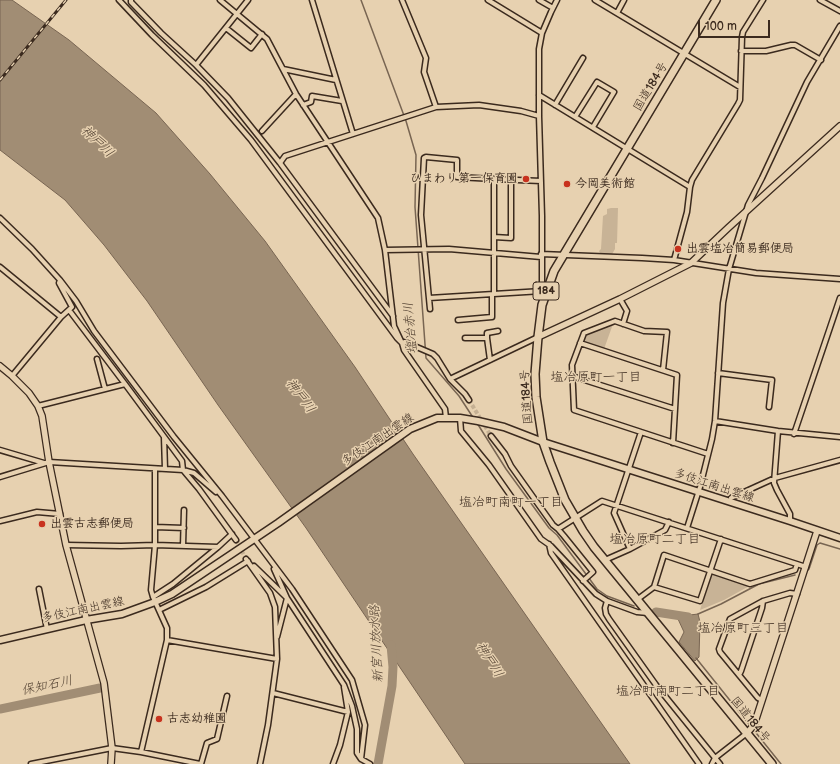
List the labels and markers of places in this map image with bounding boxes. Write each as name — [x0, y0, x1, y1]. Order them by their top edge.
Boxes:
place label: ひまわり第一保育園 — [410, 172, 518, 186]
marker: ひまわり第一保育園 — [521, 174, 531, 184]
place label: 今岡美術館 — [575, 177, 635, 191]
marker: 今岡美術館 — [562, 179, 572, 189]
place label: 出雲塩冶簡易郵便局 — [686, 242, 794, 256]
marker: 出雲塩冶簡易郵便局 — [673, 244, 683, 254]
place label: 出雲古志郵便局 — [50, 517, 134, 531]
marker: 出雲古志郵便局 — [37, 519, 47, 529]
place label: 古志幼稚園 — [167, 712, 227, 726]
marker: 古志幼稚園 — [154, 714, 164, 724]

